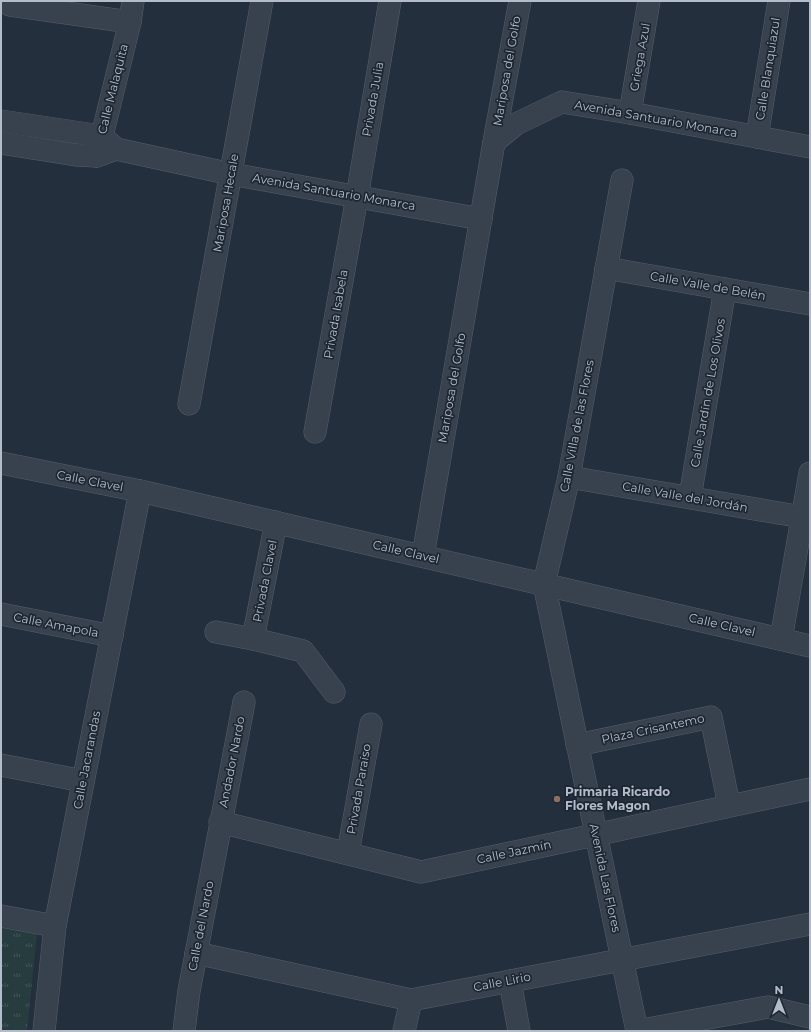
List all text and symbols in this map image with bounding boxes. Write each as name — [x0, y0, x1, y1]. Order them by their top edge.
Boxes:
street label: Mariposa del Golfo — [489, 15, 524, 127]
street label: Calle Blanquiazul — [752, 17, 783, 121]
street label: Griega Azul — [626, 22, 653, 92]
street label: Calle Malaquita — [94, 42, 131, 135]
street label: Privada Julia — [359, 60, 386, 137]
street label: Avenida Santuario Monarca — [573, 97, 739, 140]
street label: Mariposa Hecale — [209, 153, 242, 253]
street label: Avenida Santuario Monarca — [251, 170, 417, 213]
street label: Privada Isabela — [320, 268, 351, 360]
street label: Calle Valle de Belén — [649, 268, 767, 303]
street label: Calle Jardín de Los Olivos — [687, 317, 728, 469]
street label: Mariposa del Golfo — [434, 332, 469, 444]
street label: Calle Villa de las Flores — [556, 358, 597, 493]
street label: Calle Clavel — [55, 467, 125, 494]
street label: Calle Valle del Jordán — [621, 478, 749, 515]
street label: Calle Clavel — [371, 537, 441, 566]
street label: Privada Clavel — [249, 538, 280, 623]
street label: Calle Amapola — [12, 609, 100, 640]
street label: Calle Clavel — [687, 610, 757, 639]
street label: Calle Jacarandas — [70, 709, 103, 810]
street label: Plaza Crisantemo — [600, 710, 706, 747]
street label: Andador Nardo — [215, 715, 248, 809]
street label: Privada Paraíso — [343, 743, 374, 835]
place label: Primaria Ricardo Flores Magon — [565, 784, 670, 813]
marker: Primaria Ricardo Flores Magon — [552, 794, 562, 804]
street label: Avenida Las Flores — [587, 822, 624, 934]
street label: Calle Jazmín — [475, 836, 552, 867]
street label: Calle del Nardo — [184, 880, 217, 972]
street label: Calle Lirio — [472, 969, 532, 994]
north arrow — [759, 980, 799, 1020]
text: N — [775, 983, 783, 997]

